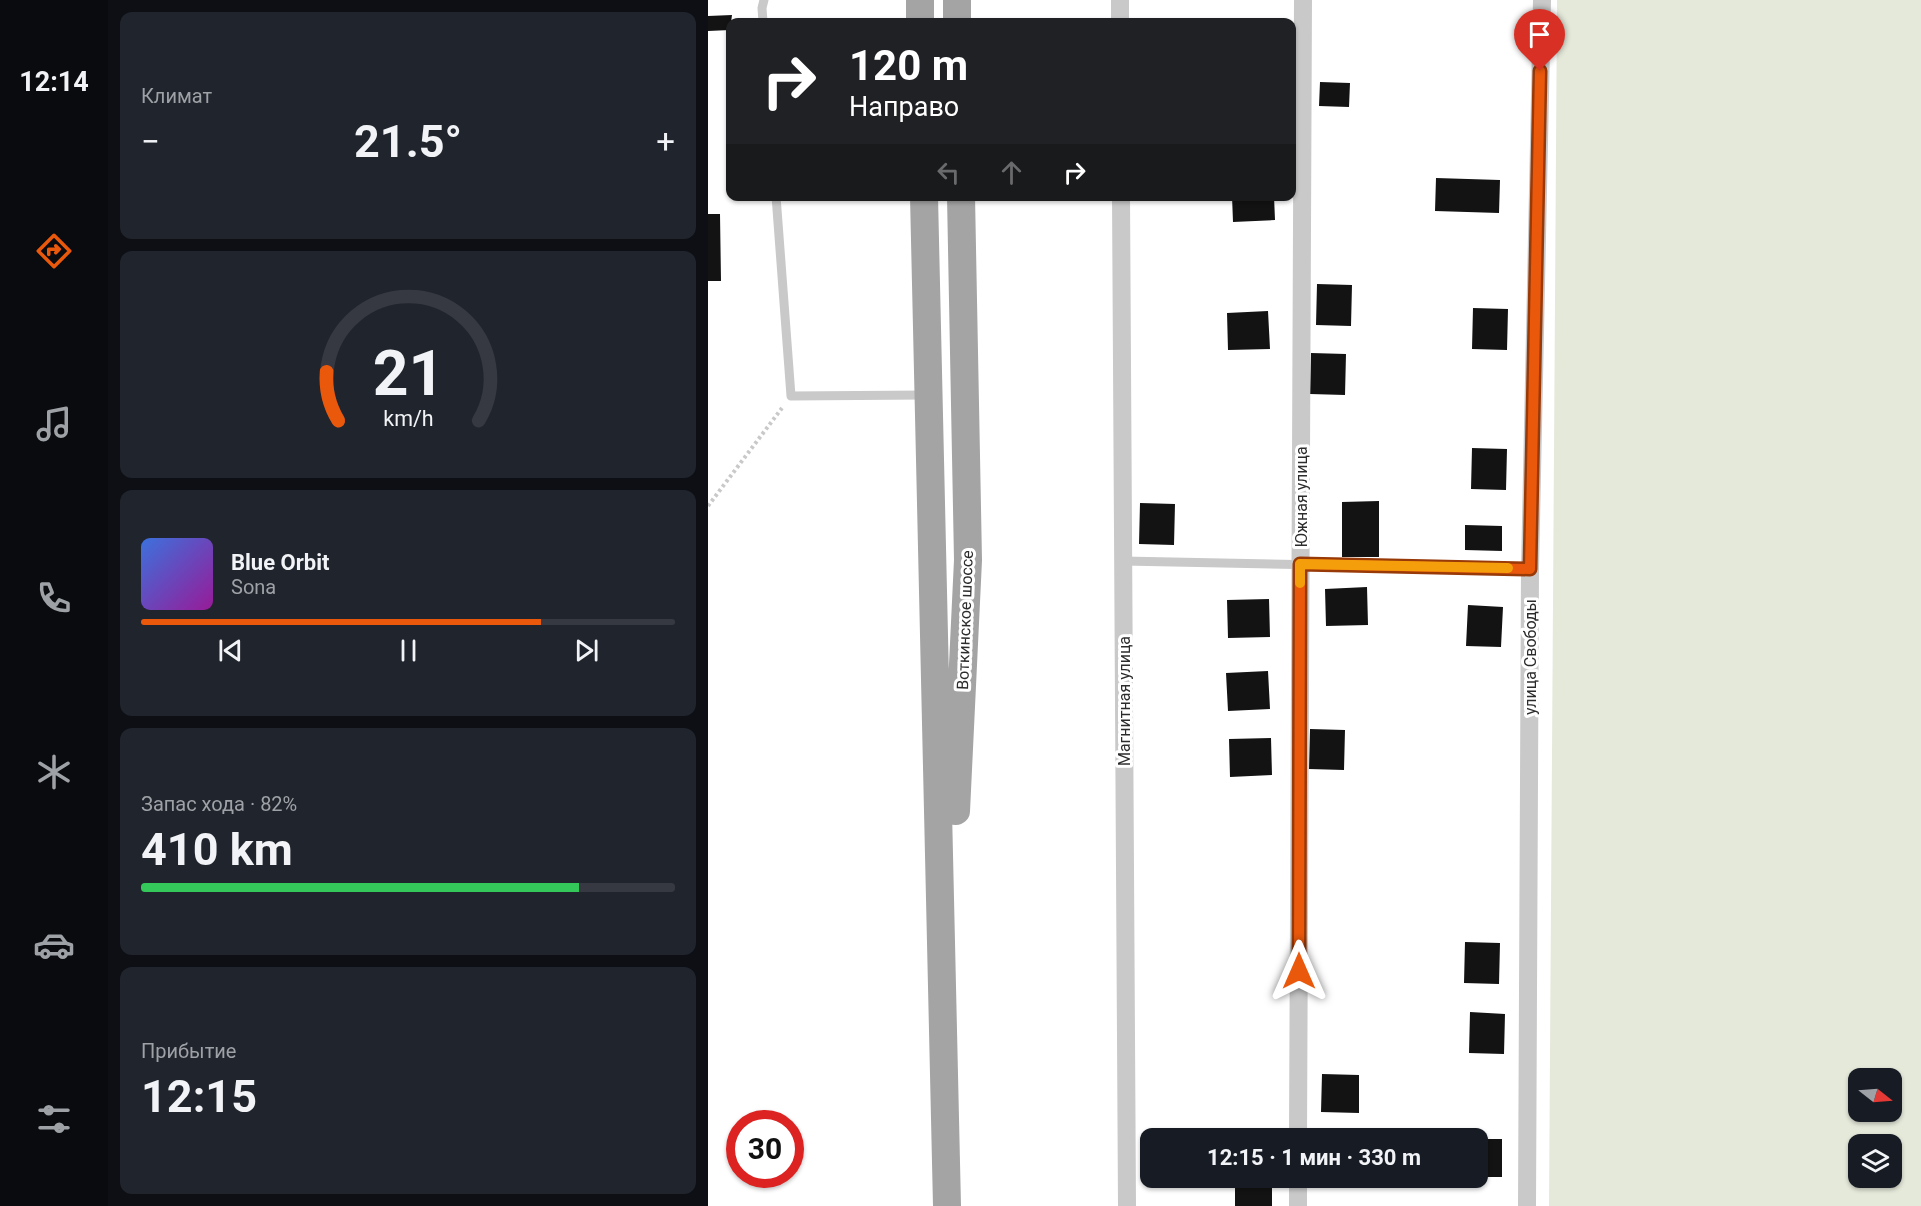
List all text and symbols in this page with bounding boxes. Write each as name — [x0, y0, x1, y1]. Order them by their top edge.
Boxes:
pin — [1514, 9, 1565, 71]
icon: arrive — [1523, 18, 1556, 51]
text: 120 m — [849, 41, 968, 90]
icon: right — [750, 42, 828, 120]
text: 12:14 — [19, 66, 89, 98]
text: Климат — [141, 84, 212, 108]
text: Направо — [849, 91, 959, 123]
text: 21.5° — [354, 115, 462, 168]
text: − — [141, 122, 160, 161]
text: + — [656, 122, 675, 161]
icon: left — [932, 156, 965, 189]
icon: ahead — [995, 156, 1028, 189]
icon: right — [1058, 156, 1091, 189]
icon: directions — [33, 230, 75, 272]
text: 21 — [372, 337, 444, 410]
icon: music — [33, 403, 75, 445]
text: km/h — [383, 407, 433, 432]
street label: Южная улица — [1292, 446, 1311, 548]
text: Blue Orbit — [231, 550, 329, 575]
street label: Воткинское шоссе — [953, 550, 977, 690]
text: Sona — [231, 575, 276, 599]
icon: phone — [33, 577, 75, 619]
street label: улица Свободы — [1521, 599, 1540, 715]
icon: previous — [214, 634, 247, 667]
icon: pause — [392, 634, 425, 667]
icon: next — [570, 634, 603, 667]
street label: Магнитная улица — [1115, 636, 1134, 766]
icon: climate — [33, 751, 75, 793]
text: Запас хода · 82% — [141, 792, 297, 816]
text: 410 km — [141, 823, 293, 876]
icon: car — [33, 924, 75, 966]
position arrow — [1267, 939, 1331, 1003]
text: Прибытие — [141, 1039, 236, 1063]
north arrow — [1848, 1068, 1902, 1122]
map controls — [1848, 1068, 1902, 1188]
text: 12:15 — [141, 1070, 257, 1123]
icon: filters — [33, 1098, 75, 1140]
speed limit sign: 30 — [726, 1110, 804, 1188]
button: layers — [1848, 1134, 1902, 1188]
text: 12:15 · 1 мин · 330 m — [1207, 1145, 1421, 1170]

